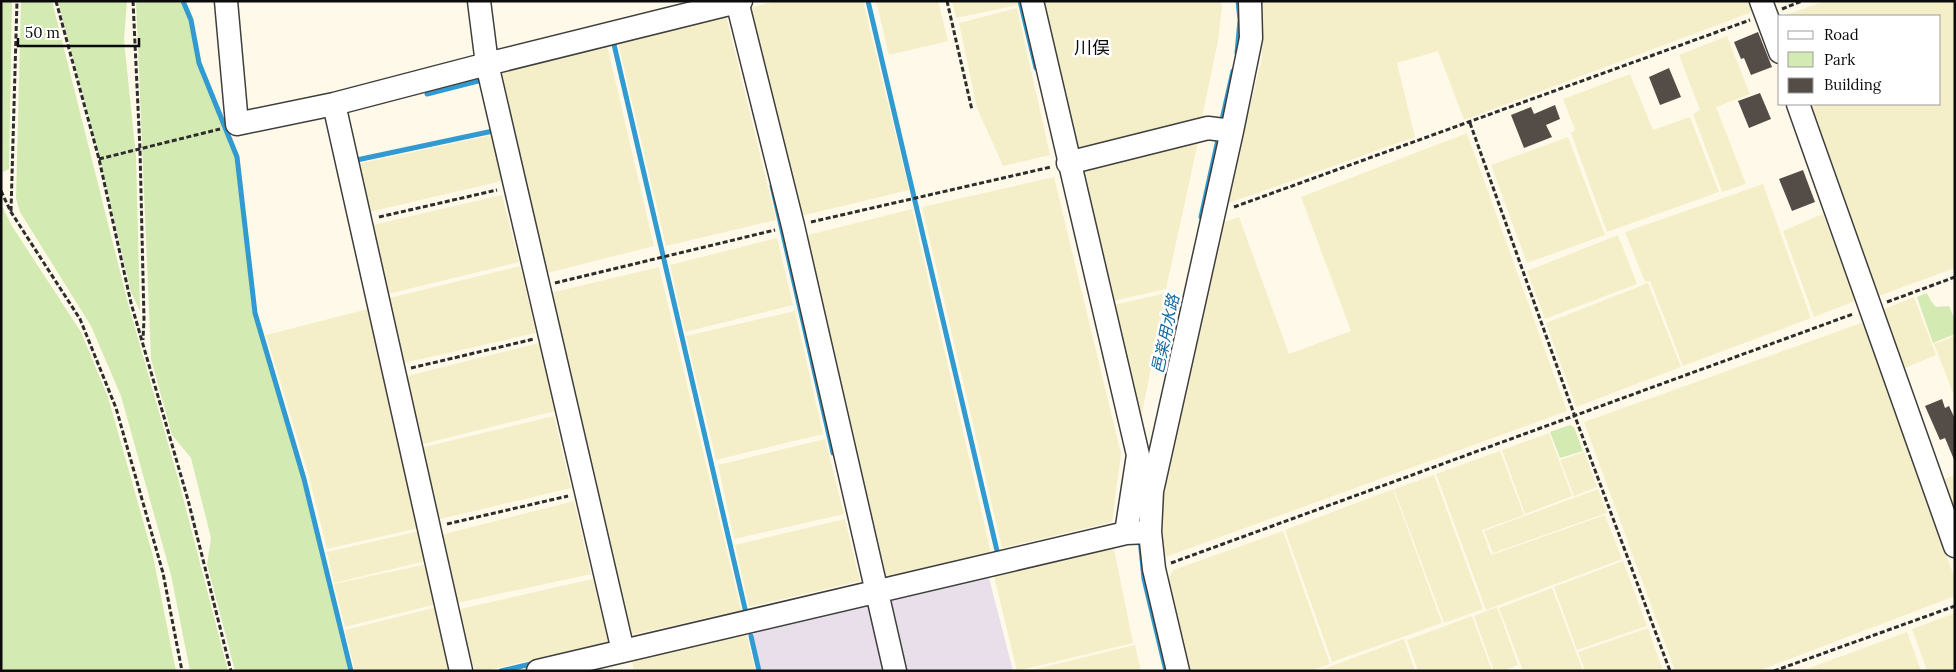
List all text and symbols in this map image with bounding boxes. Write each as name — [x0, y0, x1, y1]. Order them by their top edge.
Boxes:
scale bar — [18, 15, 139, 47]
legend — [1778, 15, 1941, 105]
text: 50 m — [25, 23, 60, 42]
text: Road — [1824, 25, 1859, 44]
district label: 川俣 — [1074, 36, 1110, 59]
text: Park — [1824, 50, 1855, 69]
text: Building — [1824, 75, 1882, 94]
water label: 邑楽用水路 — [1147, 291, 1184, 375]

